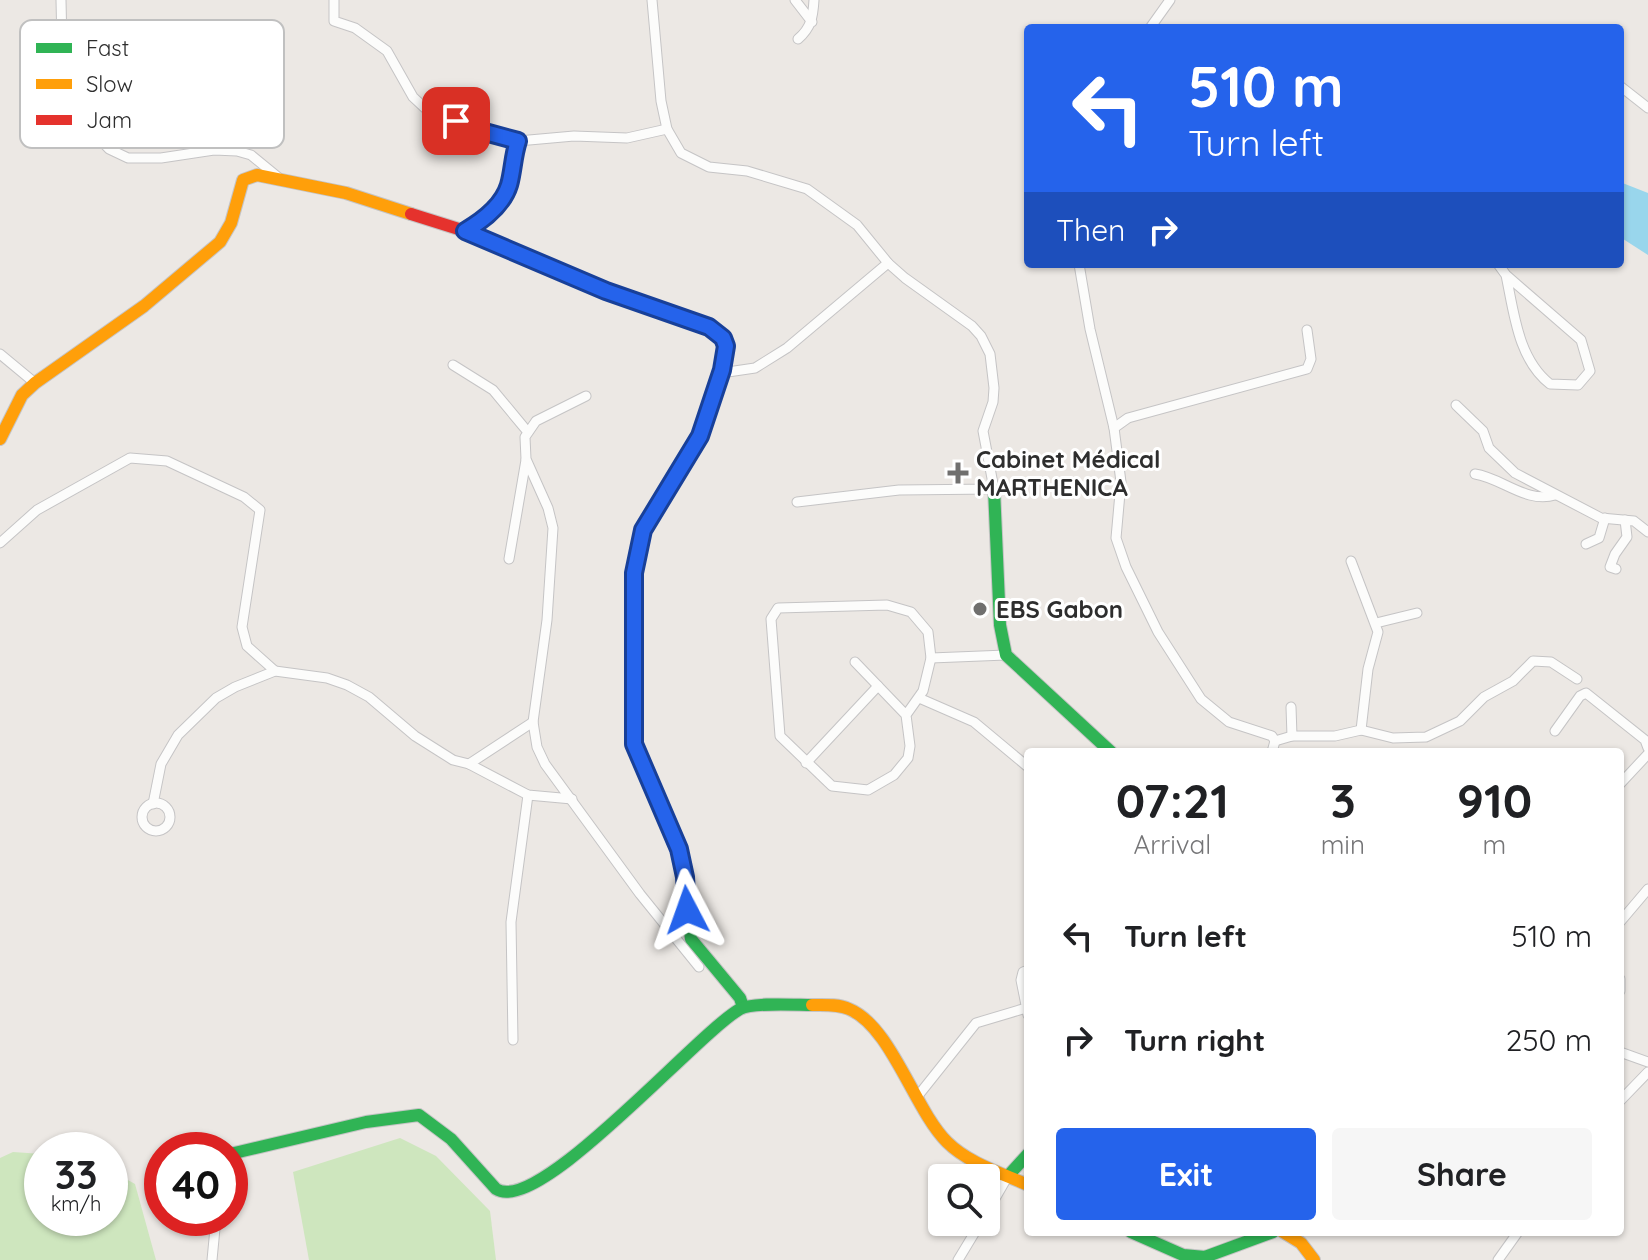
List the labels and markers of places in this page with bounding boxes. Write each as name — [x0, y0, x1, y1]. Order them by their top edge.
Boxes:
pin — [422, 87, 490, 155]
place label: Cabinet Médical MARTHENICA — [976, 444, 1160, 502]
marker: Cabinet Médical MARTHENICA — [947, 462, 969, 484]
place label: EBS Gabon — [996, 594, 1123, 624]
marker: EBS Gabon — [971, 600, 989, 618]

